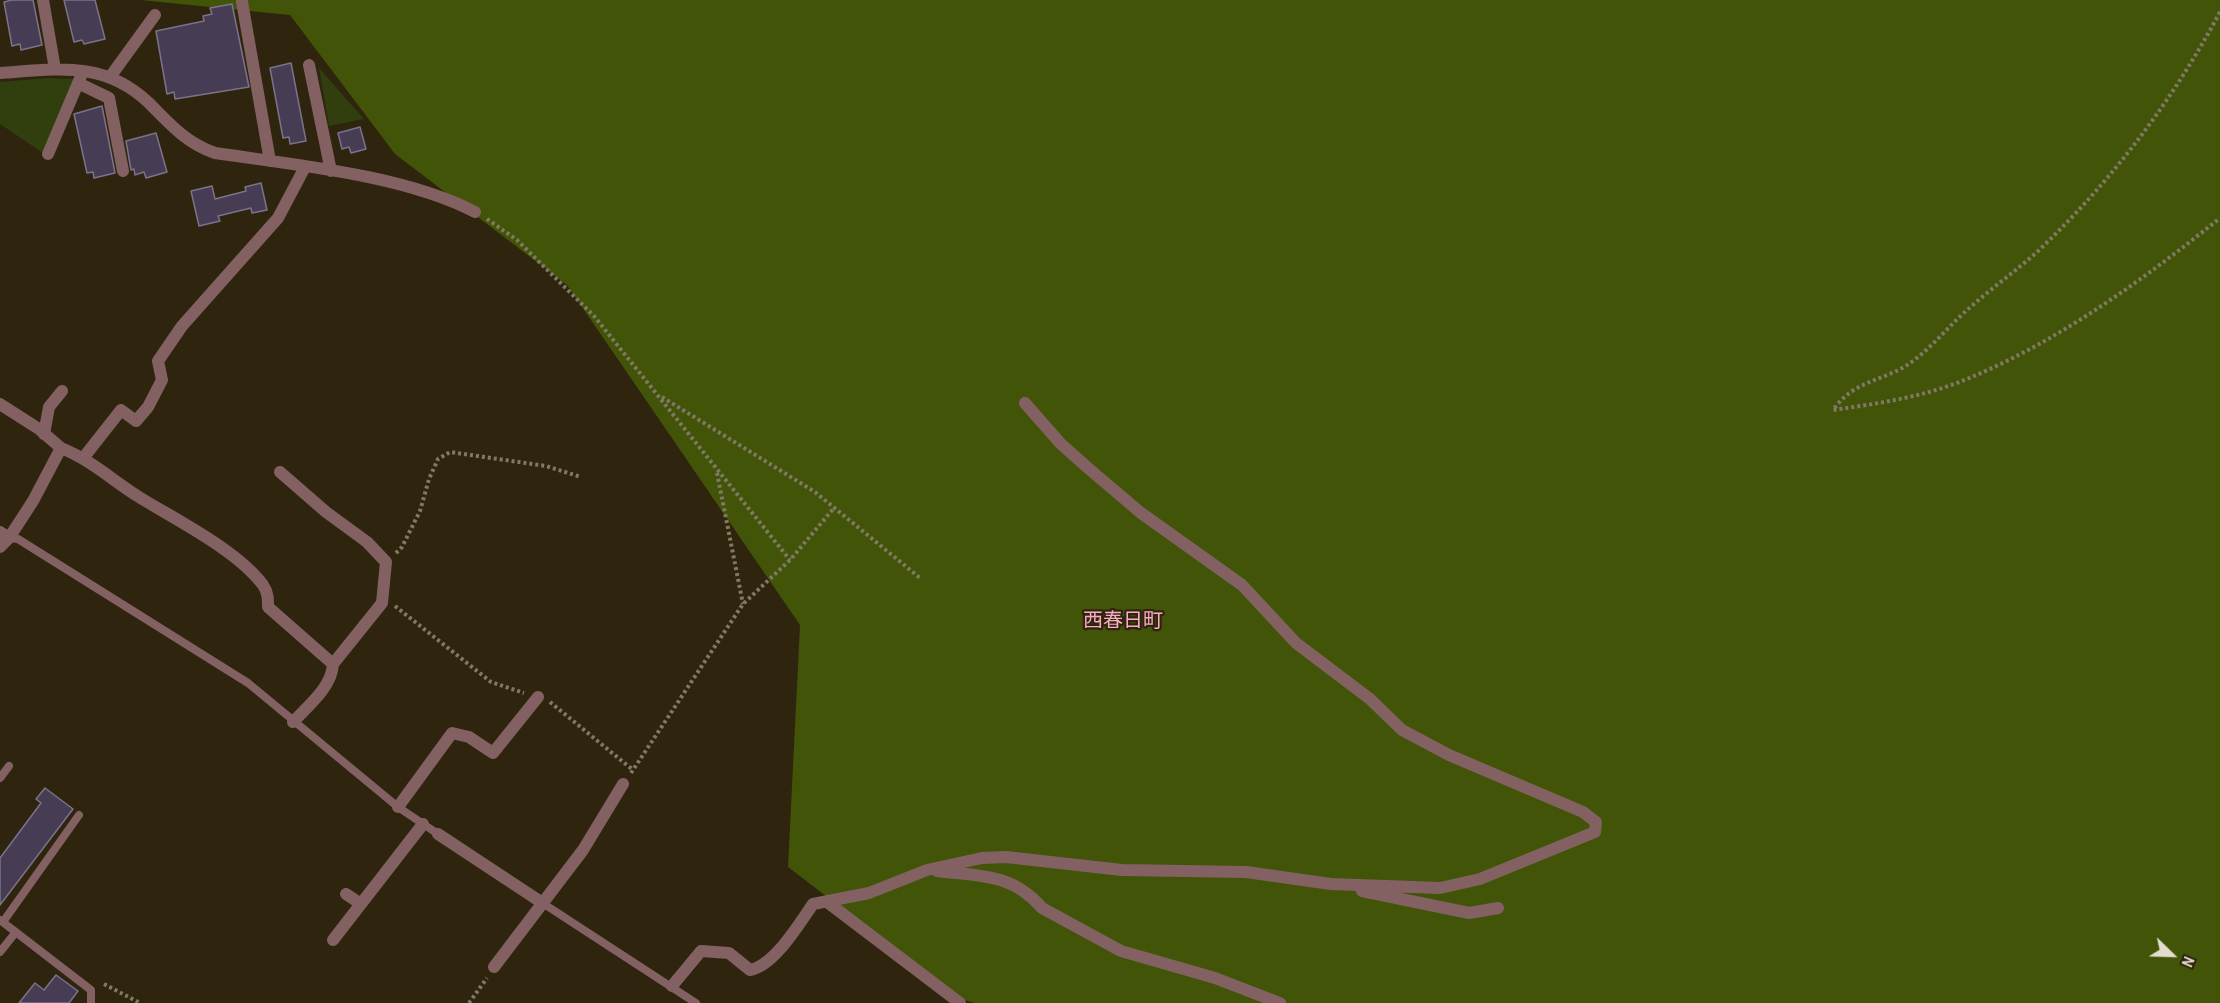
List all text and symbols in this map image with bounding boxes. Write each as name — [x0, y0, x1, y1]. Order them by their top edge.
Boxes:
district label: 西春日町 — [1083, 610, 1163, 634]
north arrow — [2142, 925, 2202, 985]
text: N — [2177, 953, 2201, 971]

